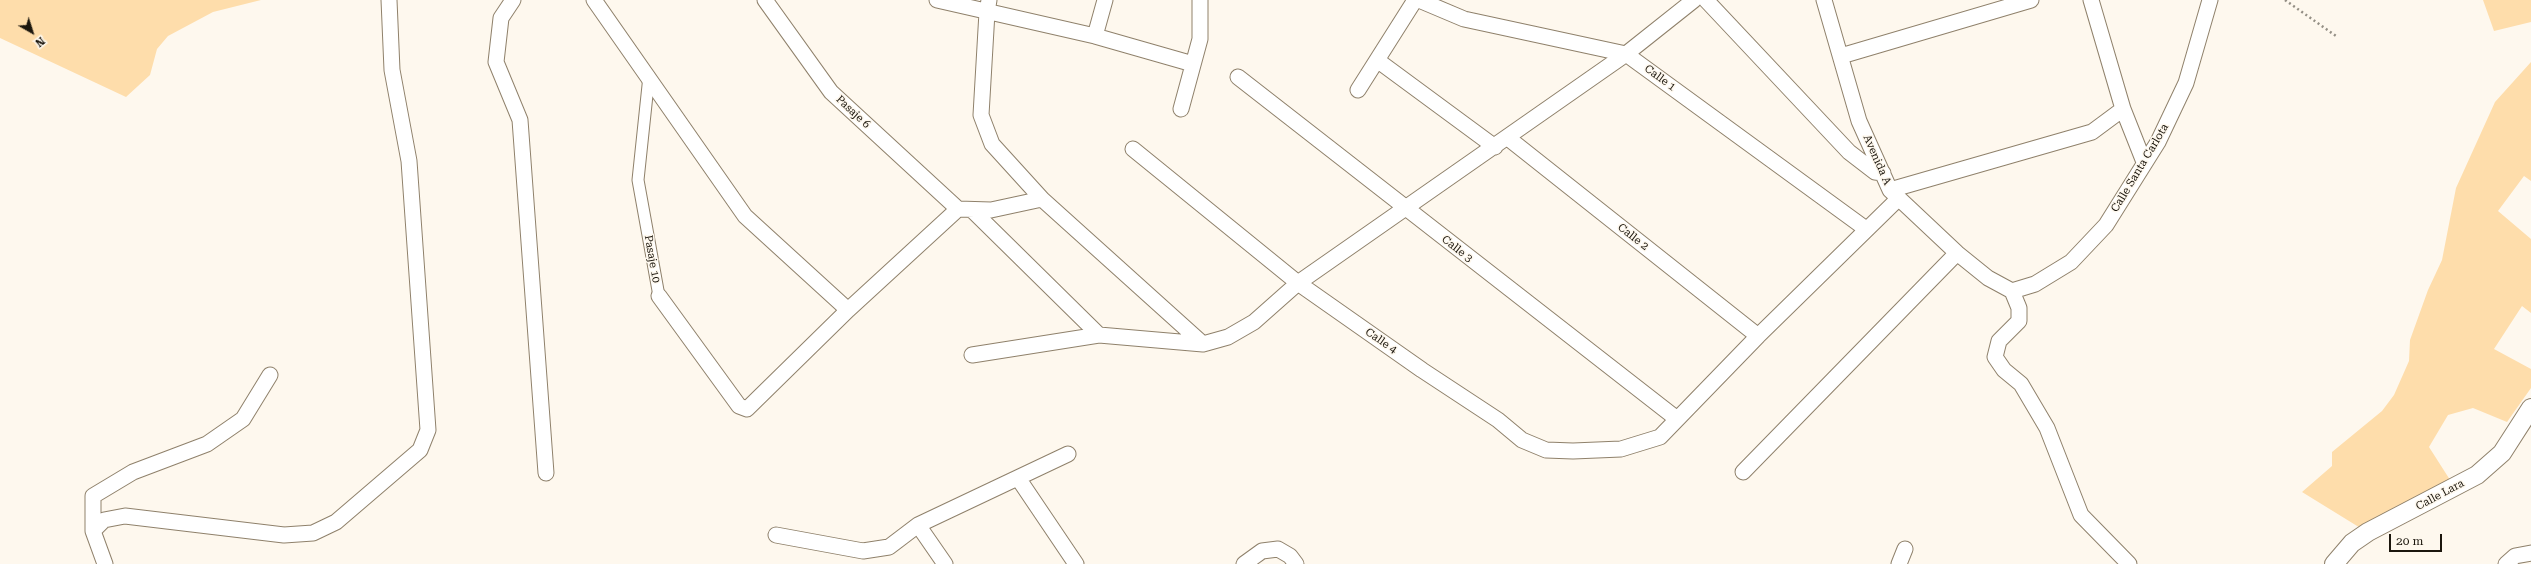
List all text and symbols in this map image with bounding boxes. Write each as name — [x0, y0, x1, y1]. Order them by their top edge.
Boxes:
north arrow — [12, 12, 52, 52]
text: N — [32, 34, 47, 49]
street label: Calle 1 — [1642, 62, 1678, 94]
street label: Pasaje 6 — [833, 93, 873, 131]
street label: Calle Santa Carlota — [2108, 121, 2172, 215]
street label: Avenida A — [1860, 133, 1894, 187]
street label: Calle 2 — [1615, 221, 1651, 253]
street label: Calle 3 — [1439, 233, 1475, 265]
street label: Pasaje 10 — [641, 234, 663, 284]
street label: Calle 4 — [1363, 325, 1399, 357]
street label: Calle Lara — [2414, 477, 2466, 513]
scale bar — [2391, 526, 2444, 552]
text: 20 m — [2396, 534, 2423, 548]

